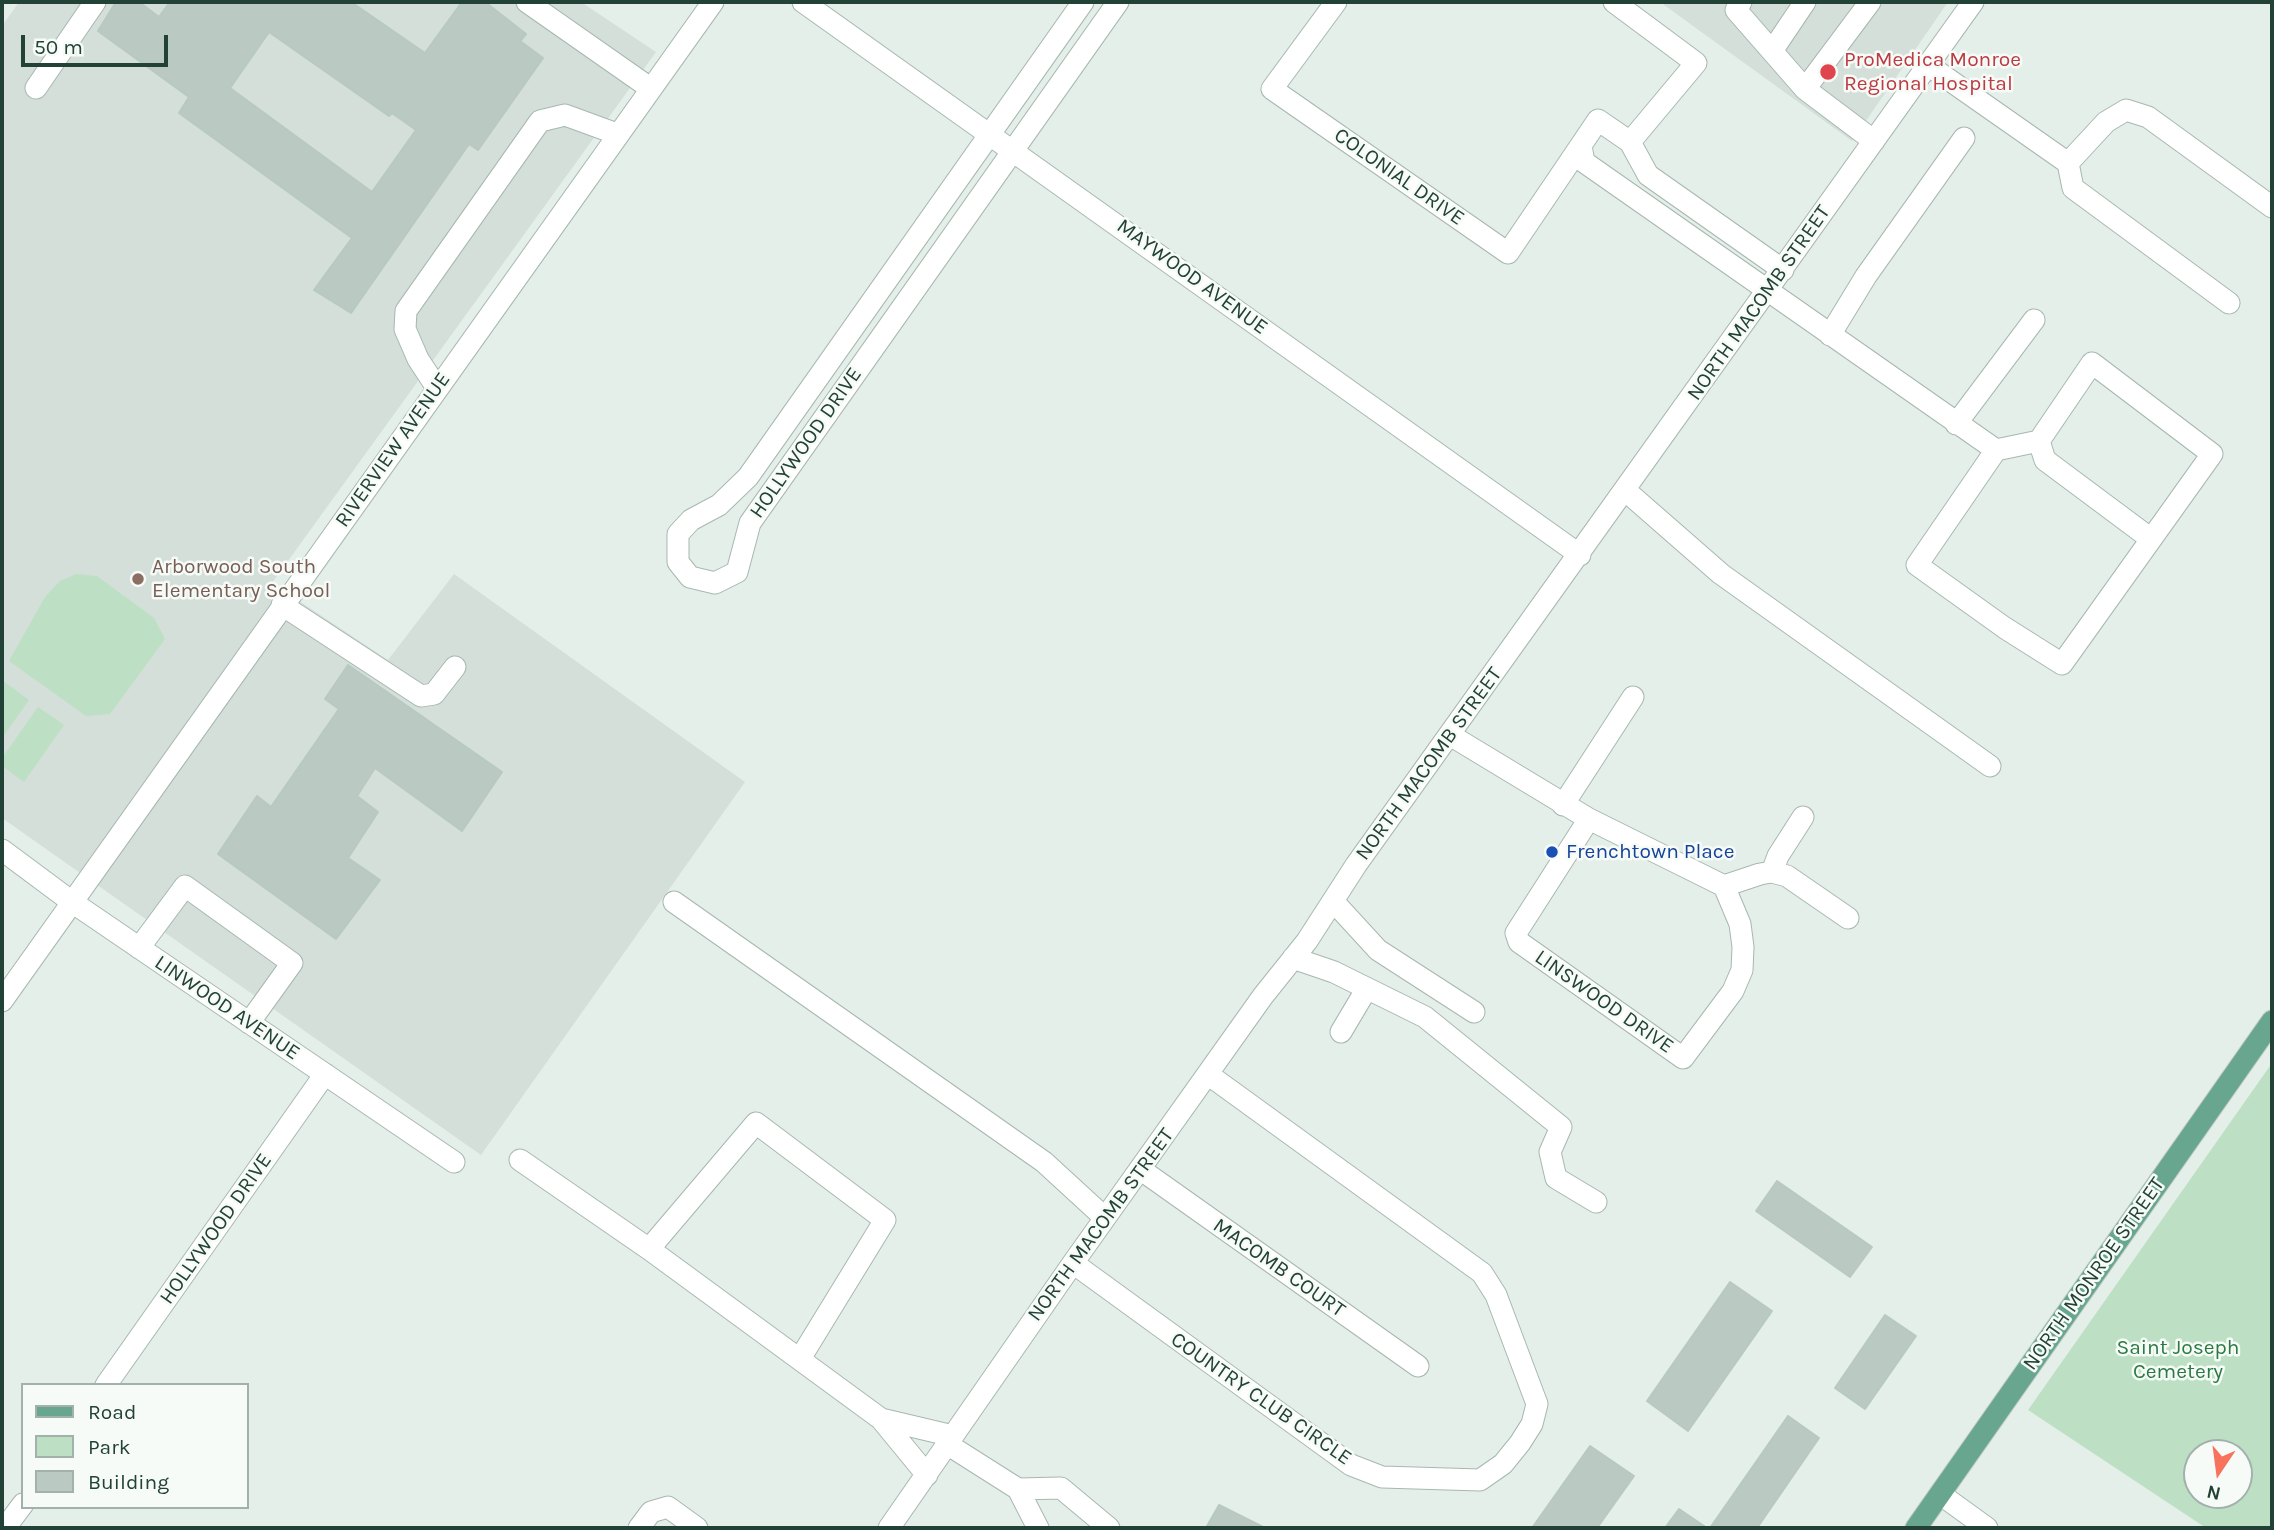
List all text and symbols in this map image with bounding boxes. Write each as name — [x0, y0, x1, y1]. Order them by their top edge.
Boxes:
scale bar — [24, 21, 172, 65]
text: 50 m — [34, 35, 83, 59]
place label: ProMedica Monroe Regional Hospital — [1844, 47, 2021, 97]
marker: ProMedica Monroe Regional Hospital — [1818, 62, 1838, 82]
street label: COLONIAL DRIVE — [1329, 123, 1469, 231]
street label: NORTH MACOMB STREET — [1682, 201, 1836, 405]
street label: MAYWOOD AVENUE — [1112, 214, 1272, 340]
street label: HOLLYWOOD DRIVE — [745, 363, 867, 523]
street label: RIVERVIEW AVENUE — [330, 368, 456, 532]
place label: Arborwood South Elementary School — [152, 554, 330, 604]
marker: Arborwood South Elementary School — [130, 571, 146, 587]
street label: NORTH MACOMB STREET — [1350, 663, 1508, 865]
place label: Frenchtown Place — [1566, 839, 1734, 865]
marker: Frenchtown Place — [1544, 844, 1560, 860]
street label: LINSWOOD DRIVE — [1530, 945, 1678, 1059]
street label: LINWOOD AVENUE — [150, 950, 304, 1066]
street label: NORTH MACOMB STREET — [1022, 1124, 1180, 1326]
street label: HOLLYWOOD DRIVE — [155, 1149, 277, 1309]
street label: NORTH MONROE STREET — [2018, 1173, 2170, 1375]
street label: MACOMB COURT — [1208, 1213, 1350, 1323]
street label: COUNTRY CLUB CIRCLE — [1166, 1327, 1356, 1471]
park label: Saint Joseph Cemetery — [2117, 1335, 2239, 1385]
legend — [21, 1383, 248, 1509]
text: Road — [88, 1400, 136, 1424]
text: Park — [88, 1435, 131, 1459]
north arrow — [2183, 1439, 2253, 1509]
text: Building — [88, 1470, 169, 1494]
text: N — [2205, 1480, 2223, 1505]

